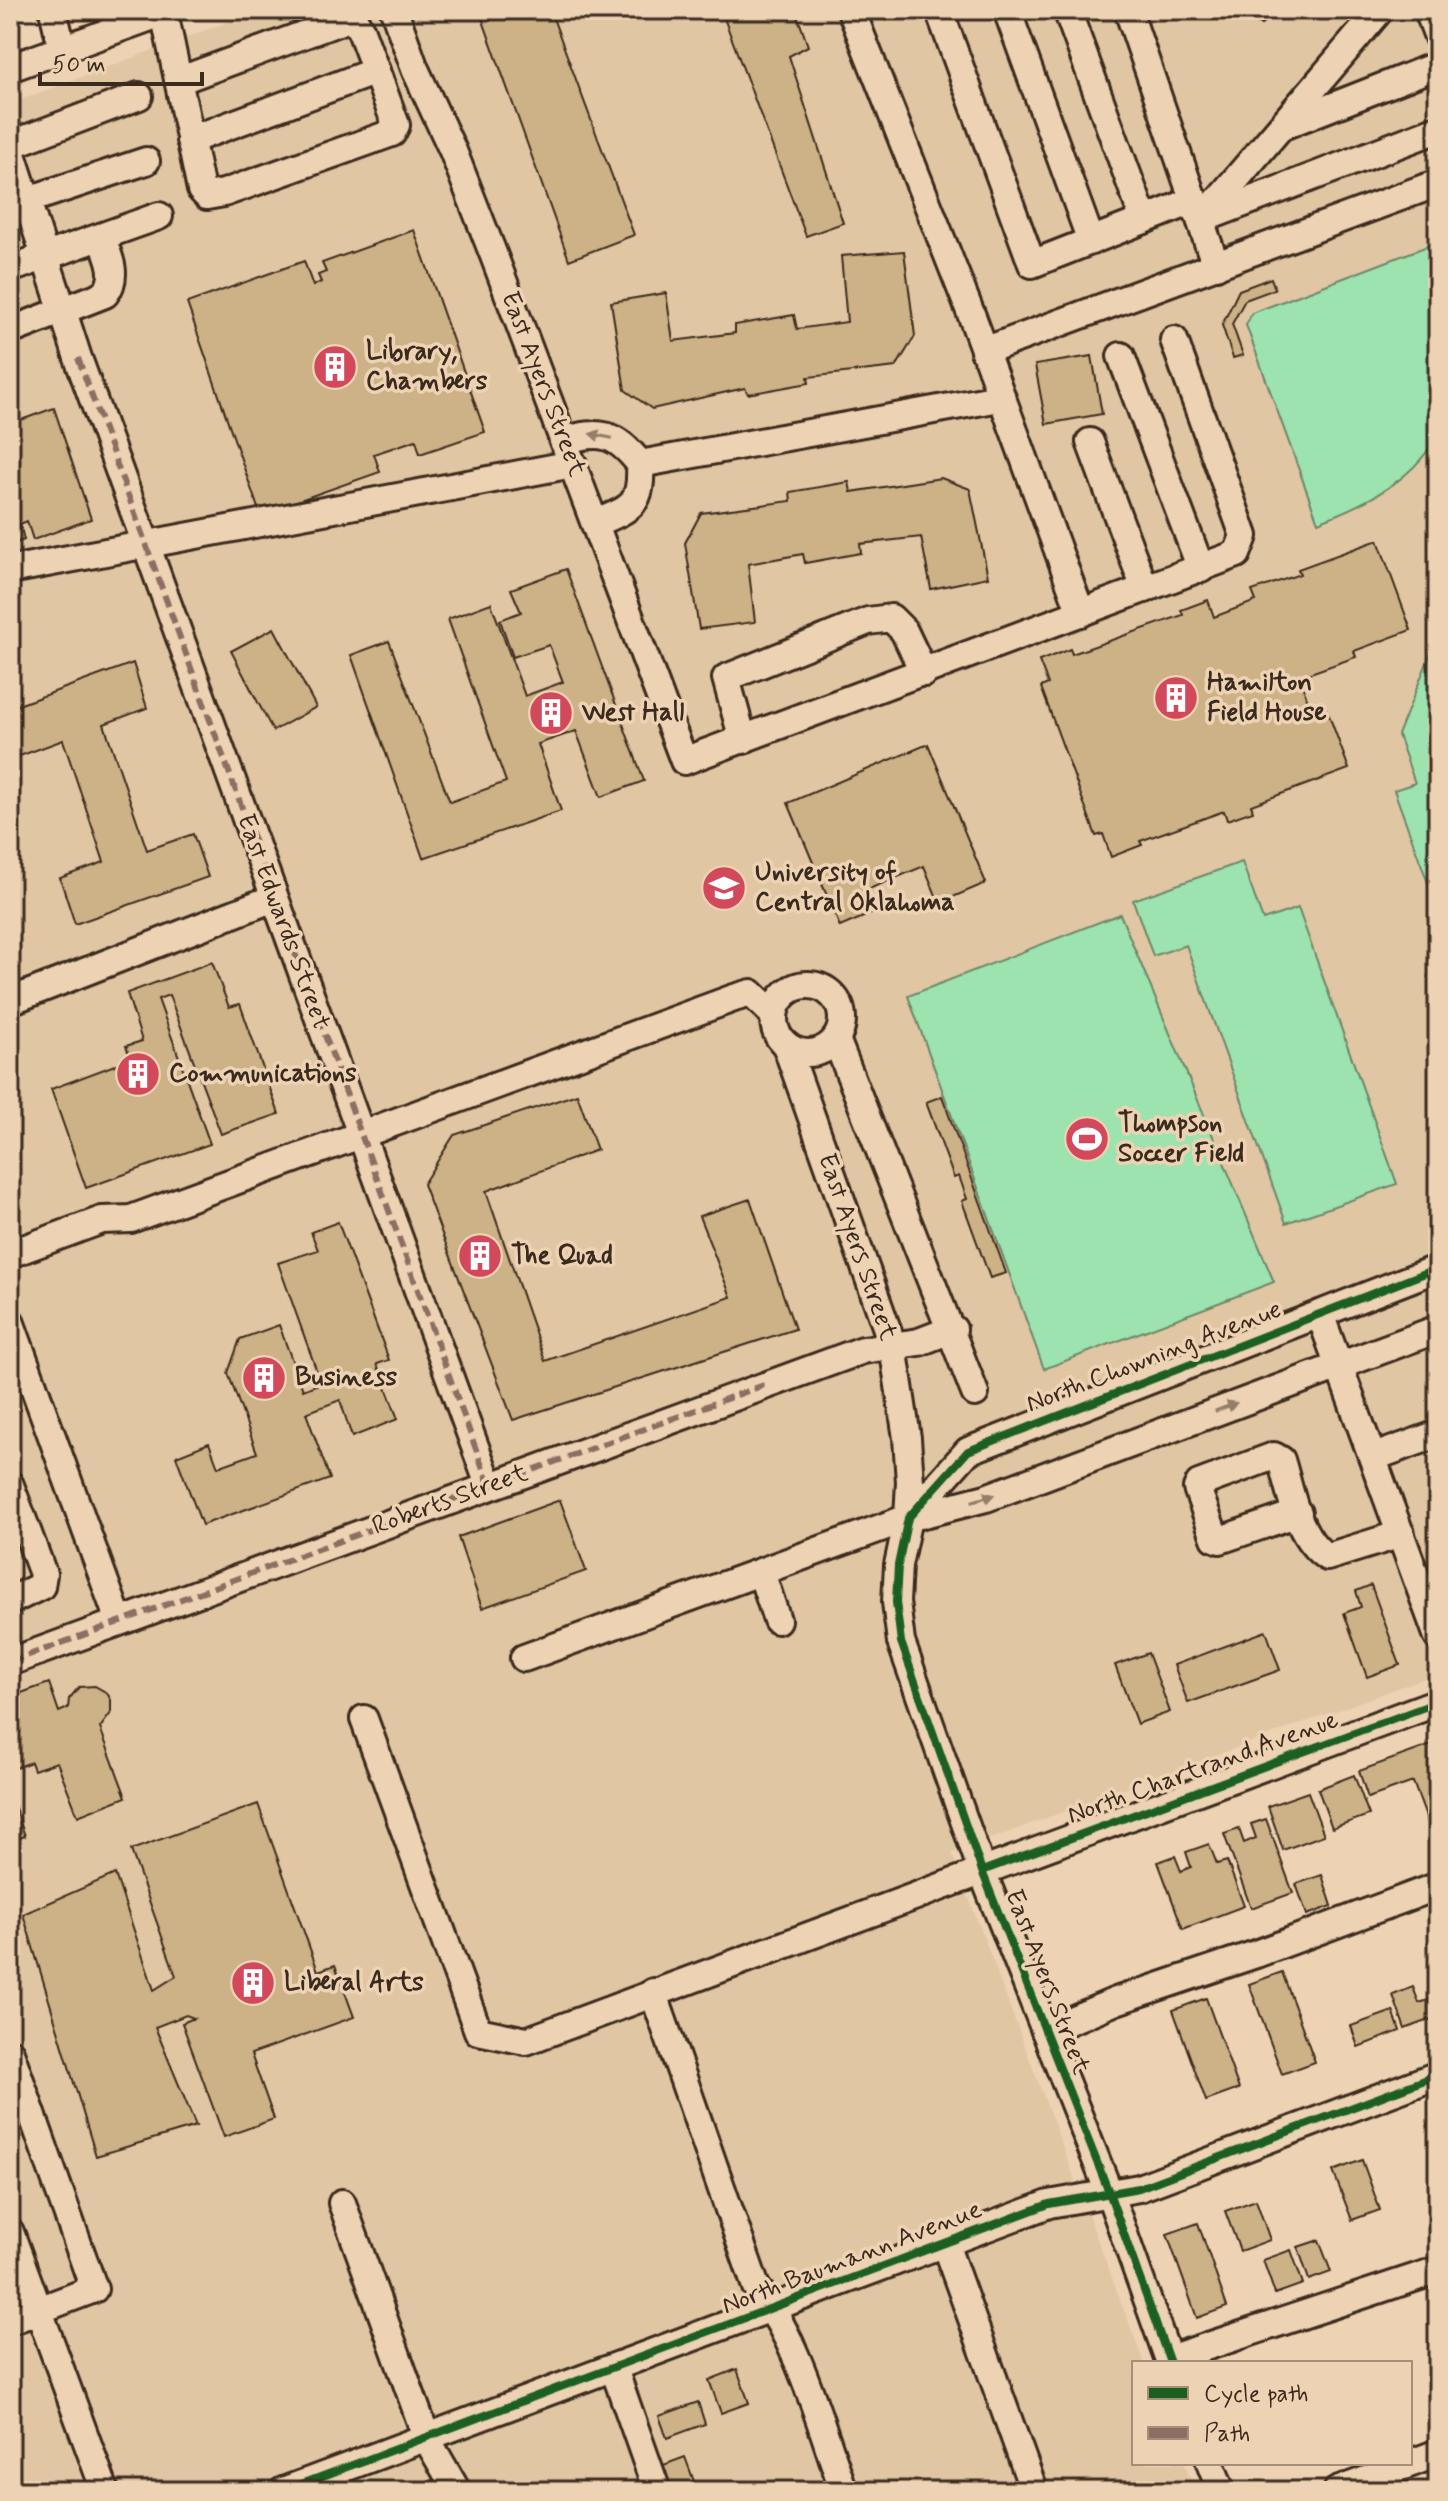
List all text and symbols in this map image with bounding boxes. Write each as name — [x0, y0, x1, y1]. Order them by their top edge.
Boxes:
scale bar — [40, 36, 202, 86]
text: 50 m — [52, 50, 106, 81]
street label: East Ayers Street — [492, 287, 594, 481]
place label: Library, Chambers — [366, 335, 488, 399]
building icon: Library, Chambers — [311, 343, 359, 391]
one-way arrow — [588, 430, 613, 442]
place label: Hamilton Field House — [1207, 666, 1327, 730]
building icon: Hamilton Field House — [1152, 674, 1200, 722]
building icon: West Hall — [527, 689, 575, 737]
place label: West Hall — [581, 696, 684, 730]
street label: East Edwards Street — [228, 809, 338, 1035]
place label: University of Central Oklahoma — [755, 856, 955, 920]
school or university icon: University of Central Oklahoma — [700, 864, 748, 912]
building icon: Communications — [114, 1050, 162, 1098]
place label: Communications — [169, 1057, 357, 1091]
place label: Thompson Soccer Field — [1118, 1107, 1244, 1171]
sports icon: Thompson Soccer Field — [1063, 1115, 1111, 1163]
street label: East Ayers Street — [809, 1149, 905, 1345]
building icon: The Quad — [456, 1232, 504, 1280]
place label: The Quad — [511, 1239, 613, 1273]
street label: North Chowning Avenue — [1021, 1293, 1287, 1421]
building icon: Business — [240, 1354, 288, 1402]
place label: Business — [295, 1361, 397, 1395]
one-way arrow — [1214, 1400, 1238, 1413]
street label: Roberts Street — [368, 1456, 532, 1544]
one-way arrow — [971, 1491, 995, 1504]
street label: North Chartrand Avenue — [1063, 1703, 1343, 1833]
street label: East Ayers Street — [996, 1885, 1098, 2079]
building icon: Liberal Arts — [229, 1959, 277, 2007]
place label: Liberal Arts — [284, 1966, 424, 2000]
street label: North Baumann Avenue — [717, 2193, 987, 2323]
legend — [1132, 2361, 1412, 2465]
text: Cycle path — [1204, 2379, 1309, 2410]
text: Path — [1204, 2419, 1250, 2450]

